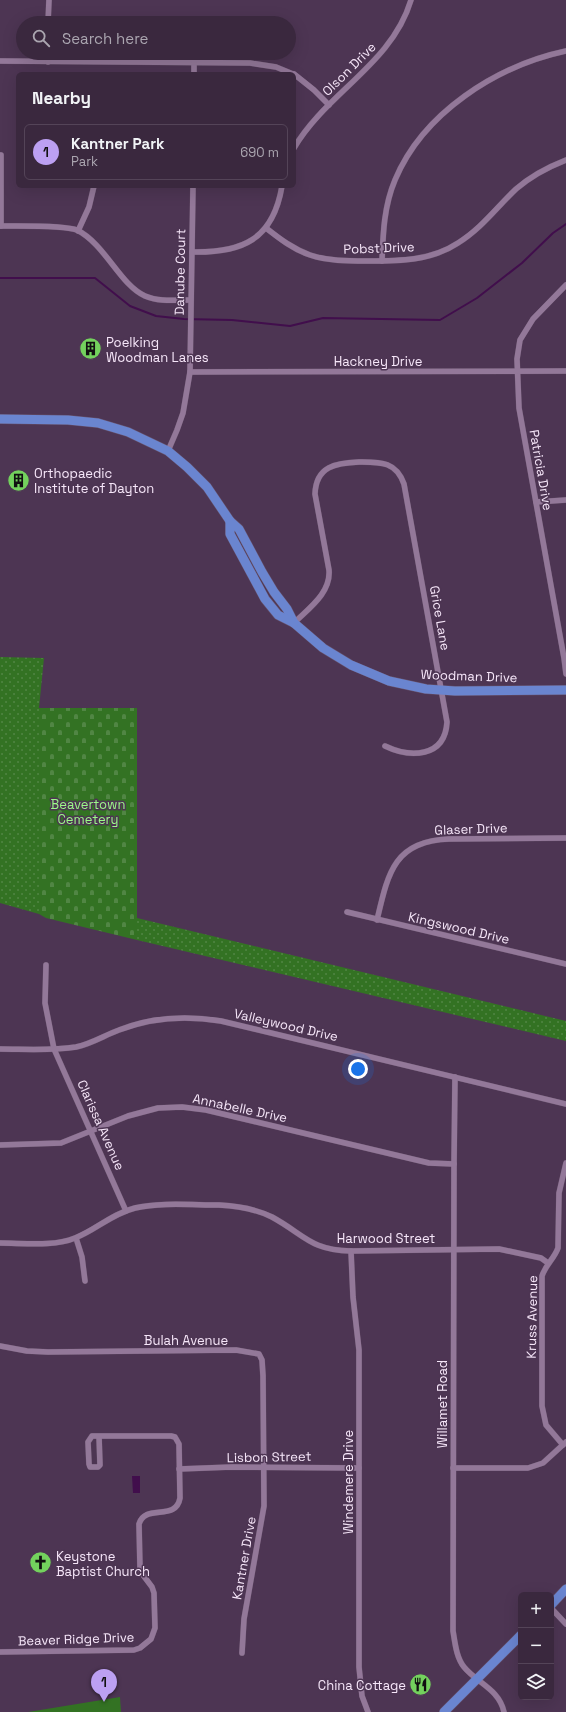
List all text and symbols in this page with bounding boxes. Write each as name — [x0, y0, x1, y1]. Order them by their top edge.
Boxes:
search box — [16, 16, 296, 60]
icon: search — [30, 27, 52, 49]
text: Search here — [62, 29, 148, 48]
street label: Olson Drive — [319, 39, 379, 99]
text: Nearby — [32, 87, 91, 109]
text: Kantner Park — [71, 134, 165, 153]
text: 1 — [43, 144, 49, 161]
text: 690 m — [240, 144, 279, 161]
text: Park — [71, 153, 98, 170]
street label: Danube Court — [171, 229, 189, 315]
street label: Pobst Drive — [343, 238, 415, 258]
place label: Poelking Woodman Lanes — [106, 334, 209, 366]
building icon: Poelking Woodman Lanes — [77, 336, 103, 362]
street label: Hackney Drive — [334, 353, 422, 370]
street label: Patricia Drive — [526, 428, 556, 512]
place label: Orthopaedic Institute of Dayton — [34, 465, 154, 497]
building icon: Orthopaedic Institute of Dayton — [6, 467, 32, 493]
street label: Grice Lane — [426, 584, 454, 652]
street label: Woodman Drive — [420, 666, 518, 686]
park label: Beavertown Cemetery — [51, 796, 125, 828]
street label: Glaser Drive — [434, 819, 508, 839]
street label: Kingswood Drive — [407, 908, 511, 948]
street label: Valleywood Drive — [232, 1005, 340, 1045]
your location — [348, 1059, 368, 1079]
street label: Clarissa Avenue — [73, 1077, 129, 1173]
street label: Annabelle Drive — [191, 1090, 289, 1126]
street label: Harwood Street — [337, 1230, 435, 1247]
street label: Kruss Avenue — [523, 1275, 541, 1359]
street label: Bulah Avenue — [144, 1332, 228, 1349]
street label: Willamet Road — [434, 1360, 451, 1448]
street label: Windemere Drive — [340, 1430, 357, 1534]
street label: Lisbon Street — [227, 1448, 311, 1466]
street label: Kantner Drive — [228, 1515, 260, 1601]
place label: Keystone Baptist Church — [56, 1548, 150, 1580]
church icon: Keystone Baptist Church — [27, 1550, 53, 1576]
map controls — [518, 1592, 554, 1700]
button: + — [518, 1592, 554, 1628]
street label: Beaver Ridge Drive — [18, 1628, 134, 1650]
button: − — [518, 1628, 554, 1664]
button: layers — [518, 1664, 554, 1700]
pin: 1 — [91, 1669, 117, 1702]
restaurant icon: China Cottage — [408, 1672, 434, 1698]
place label: China Cottage — [318, 1677, 406, 1694]

